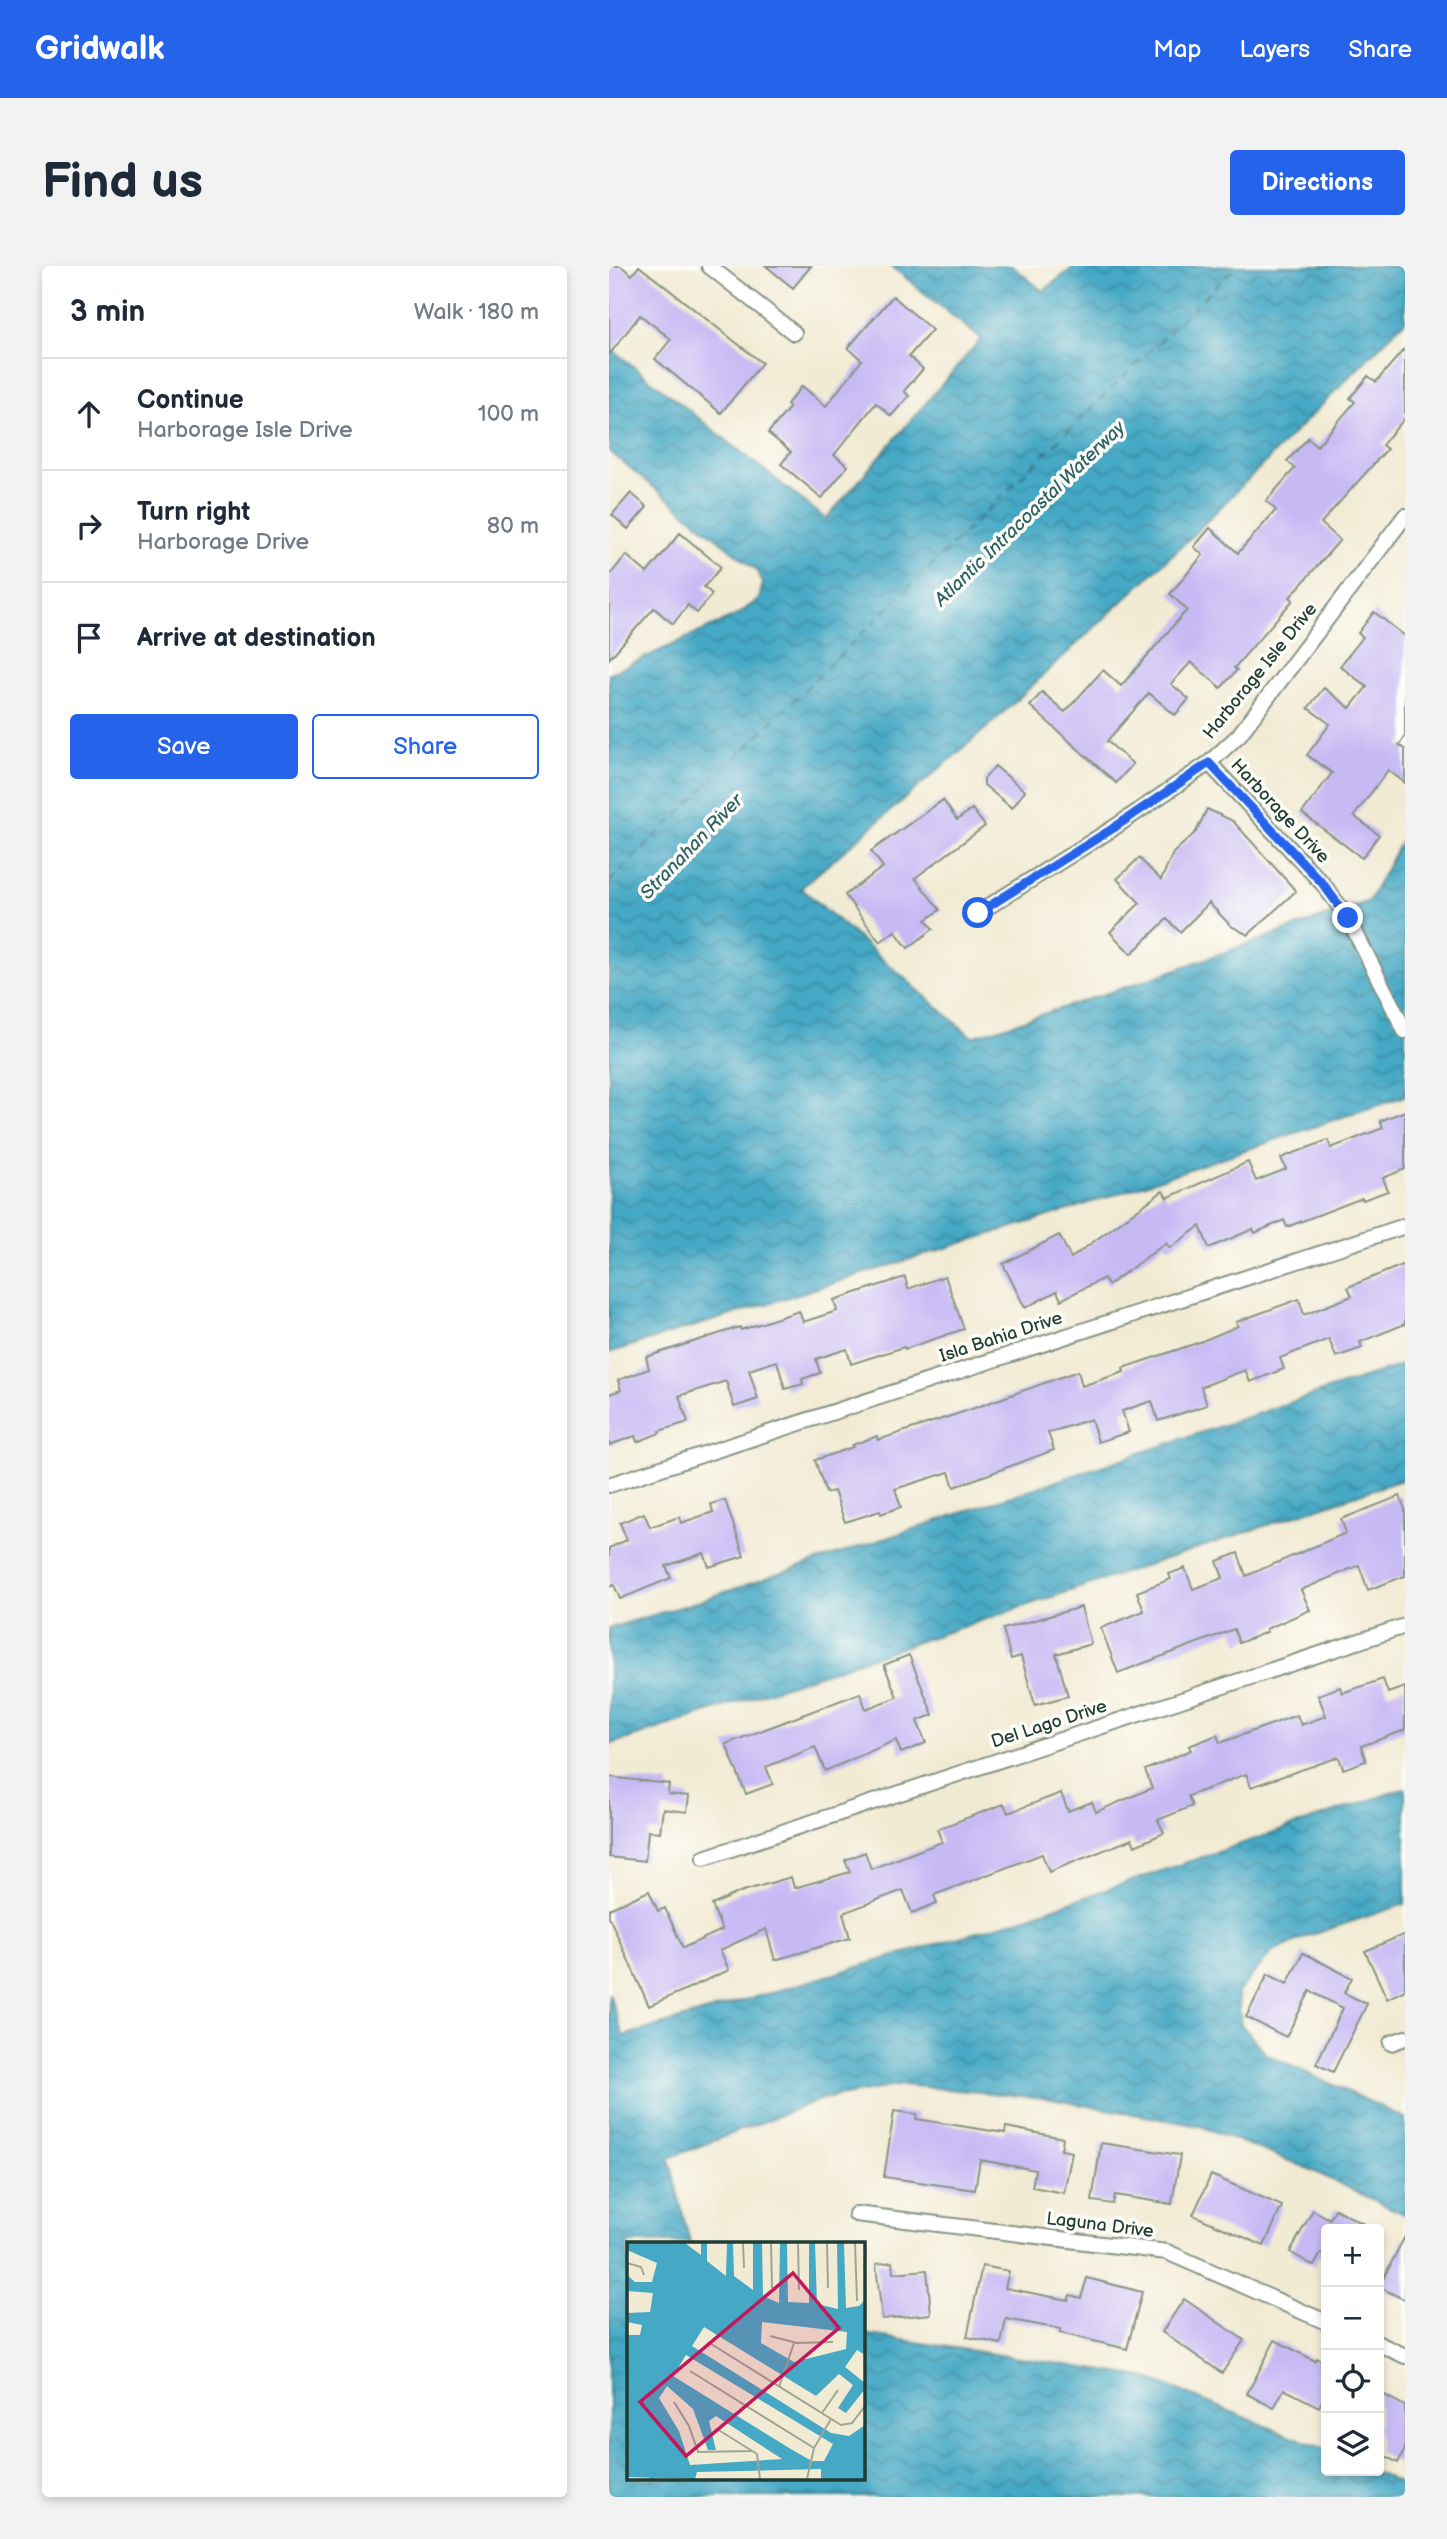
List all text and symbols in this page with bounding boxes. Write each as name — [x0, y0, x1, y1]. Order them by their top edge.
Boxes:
text: Gridwalk — [35, 29, 165, 69]
text: Map — [1153, 35, 1201, 64]
text: Layers — [1239, 35, 1310, 64]
text: Share — [1348, 35, 1412, 64]
button: Directions — [1230, 150, 1405, 215]
text: Find us — [42, 153, 203, 212]
text: 3 min — [70, 294, 145, 330]
text: Walk · 180 m — [414, 298, 539, 326]
text: Continue — [137, 385, 244, 416]
icon: ahead — [70, 395, 108, 433]
text: 100 m — [478, 400, 539, 428]
text: Harborage Isle Drive — [137, 416, 353, 444]
water label: Atlantic Intracoastal Waterway — [929, 416, 1131, 612]
text: Turn right — [137, 497, 250, 528]
icon: right — [70, 507, 108, 545]
text: 80 m — [487, 512, 539, 540]
text: Harborage Drive — [137, 528, 309, 556]
street label: Harborage Isle Drive — [1199, 599, 1321, 743]
icon: arrive — [70, 619, 108, 657]
text: Arrive at destination — [137, 623, 376, 654]
button: Save — [70, 714, 298, 779]
button: Share — [312, 714, 539, 779]
street label: Harborage Drive — [1226, 755, 1334, 868]
water label: Stranahan River — [636, 789, 749, 905]
route start — [962, 897, 993, 928]
route end — [1332, 902, 1363, 933]
street label: Isla Bahia Drive — [937, 1307, 1065, 1367]
street label: Del Lago Drive — [989, 1695, 1110, 1753]
street label: Laguna Drive — [1045, 2208, 1155, 2242]
map controls — [1321, 2224, 1384, 2476]
button: + — [1321, 2224, 1384, 2287]
inset map — [627, 2242, 865, 2480]
button: − — [1321, 2287, 1384, 2350]
button: locate — [1321, 2350, 1384, 2413]
button: layers — [1321, 2413, 1384, 2476]

